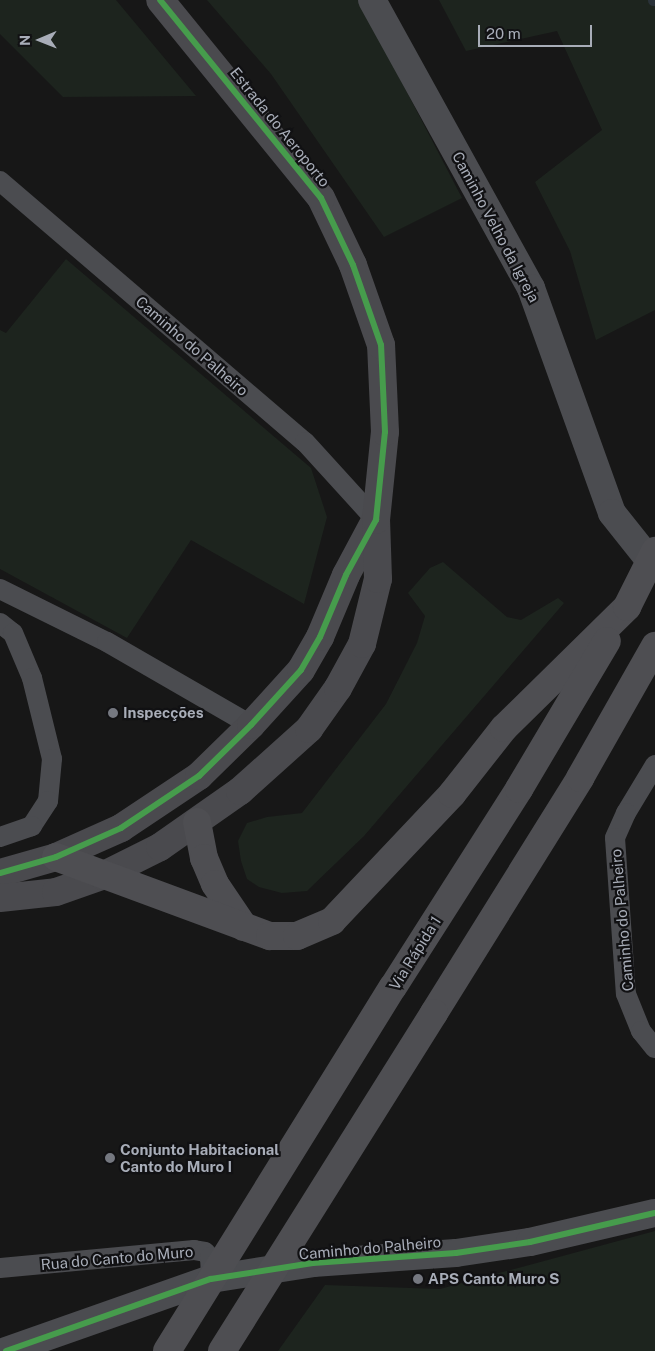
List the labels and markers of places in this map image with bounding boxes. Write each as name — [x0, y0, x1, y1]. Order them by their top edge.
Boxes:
place label: Inspecções — [123, 704, 204, 722]
marker: Inspecções — [107, 707, 119, 719]
place label: Conjunto Habitacional Canto do Muro I — [120, 1140, 279, 1175]
marker: Conjunto Habitacional Canto do Muro I — [104, 1152, 116, 1164]
place label: APS Canto Muro S — [428, 1270, 559, 1288]
marker: APS Canto Muro S — [412, 1273, 424, 1285]

